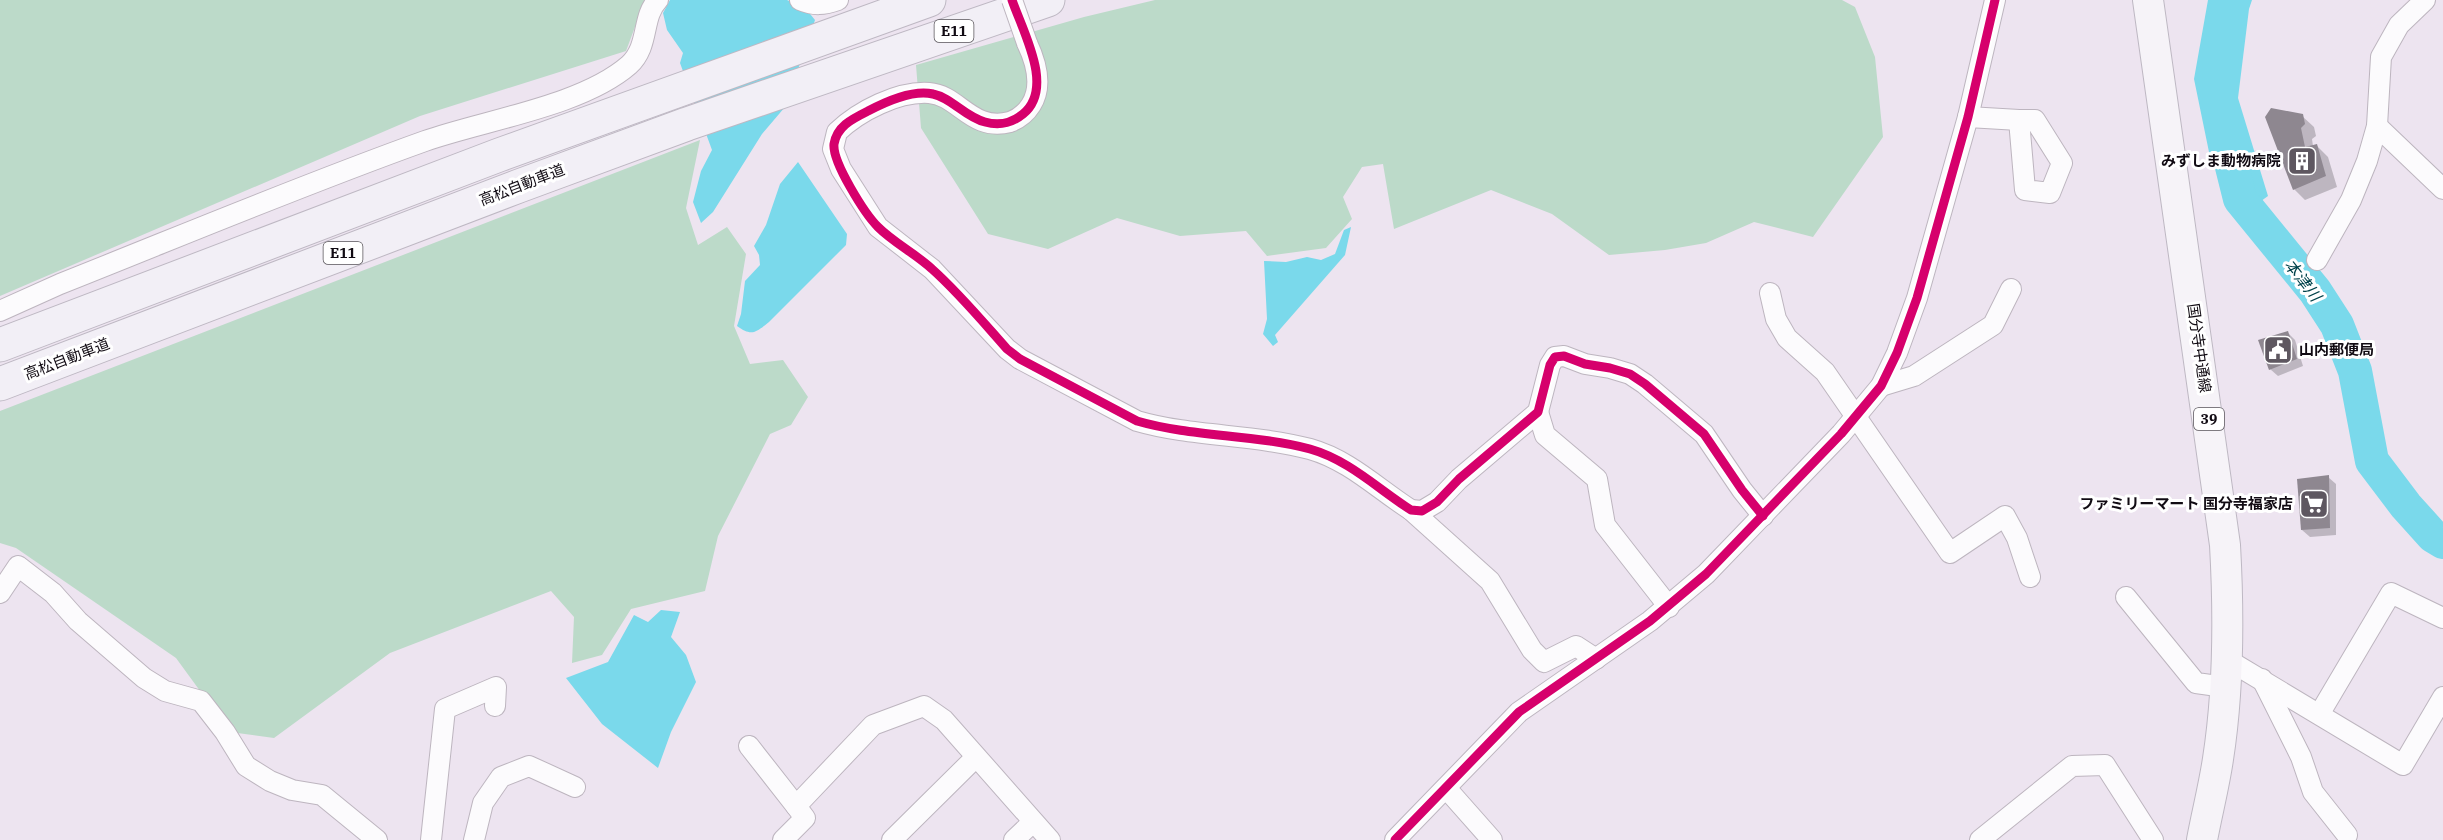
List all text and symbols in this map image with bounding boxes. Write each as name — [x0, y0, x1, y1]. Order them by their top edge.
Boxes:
road number: E11 — [934, 20, 974, 42]
building icon: みずしま動物病院 — [2286, 145, 2318, 177]
place label: みずしま動物病院 — [2161, 151, 2281, 170]
street label: 高松自動車道 — [476, 160, 567, 210]
road number: E11 — [324, 242, 362, 264]
water label: 本津川 — [2280, 255, 2327, 307]
street label: 国分寺中通線 — [2184, 302, 2215, 394]
street label: 高松自動車道 — [21, 334, 112, 384]
public building icon: 山内郵便局 — [2262, 334, 2294, 366]
place label: 山内郵便局 — [2299, 340, 2374, 359]
road number: 39 — [2194, 408, 2224, 430]
supermarket icon: ファミリーマート 国分寺福家店 — [2298, 488, 2330, 520]
place label: ファミリーマート 国分寺福家店 — [2080, 494, 2293, 513]

